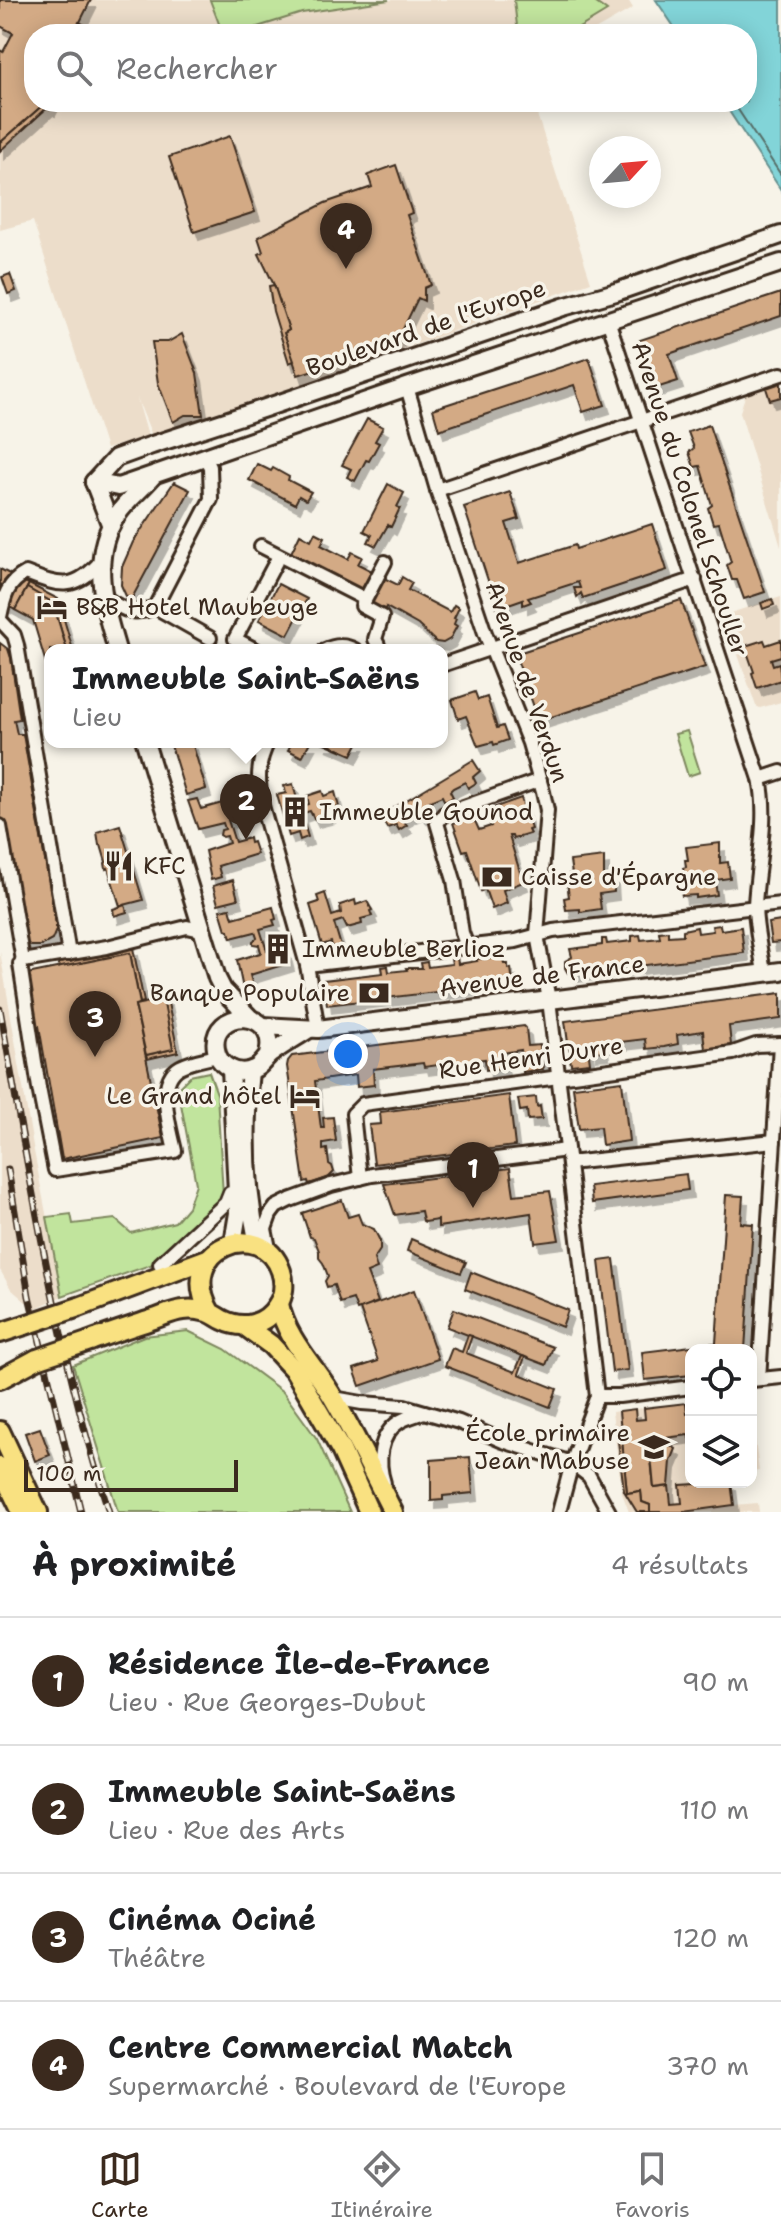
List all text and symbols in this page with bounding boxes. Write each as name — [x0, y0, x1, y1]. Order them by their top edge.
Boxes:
search box — [24, 24, 757, 112]
icon: search — [52, 46, 96, 90]
text: Rechercher — [116, 48, 278, 89]
north arrow — [589, 136, 661, 208]
pin: 4 — [320, 203, 372, 269]
street label: Boulevard de l'Europe — [302, 272, 550, 384]
street label: Avenue du Colonel Schouller — [624, 337, 756, 661]
street label: Avenue de Verdun — [478, 577, 576, 787]
hotel icon: B&B Hotel Maubeuge — [35, 590, 69, 624]
place label: B&B Hotel Maubeuge — [76, 591, 319, 623]
popup — [44, 644, 448, 748]
text: Immeuble Saint-Saëns — [72, 658, 420, 699]
text: Lieu — [72, 699, 122, 734]
pin: 2 — [220, 774, 272, 840]
building icon: Immeuble Gounod — [278, 795, 312, 829]
place label: Immeuble Gounod — [319, 796, 534, 828]
restaurant icon: KFC — [102, 849, 136, 883]
place label: KFC — [143, 850, 186, 882]
bank icon: Caisse d'Épargne — [480, 860, 514, 894]
place label: Caisse d'Épargne — [521, 861, 717, 893]
building icon: Immeuble Berlioz — [261, 932, 295, 966]
place label: Immeuble Berlioz — [302, 933, 505, 965]
street label: Avenue de France — [438, 948, 646, 1004]
bank icon: Banque Populaire — [357, 976, 391, 1010]
place label: Banque Populaire — [150, 977, 350, 1009]
pin: 3 — [69, 991, 121, 1057]
street label: Rue Henri Durre — [437, 1029, 625, 1087]
your location — [328, 1034, 368, 1074]
hotel icon: Le Grand hôtel — [288, 1079, 322, 1113]
place label: Le Grand hôtel — [106, 1080, 282, 1112]
pin: 1 — [447, 1142, 499, 1208]
map controls — [685, 1344, 757, 1488]
button: locate — [685, 1344, 757, 1416]
button: layers — [685, 1416, 757, 1488]
place label: École primaire Jean Mabuse — [465, 1417, 630, 1477]
school or university icon: École primaire Jean Mabuse — [637, 1430, 671, 1464]
scale bar — [24, 1456, 238, 1492]
text: 100 m — [36, 1459, 102, 1488]
text: À proximité — [32, 1541, 236, 1587]
text: 4 résultats — [611, 1547, 749, 1582]
text: Résidence Île-de-France — [108, 1643, 490, 1684]
text: 1 — [52, 1664, 64, 1699]
text: 90 m — [682, 1664, 749, 1699]
text: Lieu · Rue Georges-Dubut — [108, 1684, 426, 1719]
text: Immeuble Saint-Saëns — [108, 1771, 456, 1812]
text: 2 — [49, 1792, 67, 1827]
text: 110 m — [679, 1792, 749, 1827]
text: Lieu · Rue des Arts — [108, 1812, 345, 1847]
text: Cinéma Ociné — [108, 1899, 316, 1940]
text: 3 — [49, 1920, 67, 1955]
text: 120 m — [673, 1920, 749, 1955]
text: Théâtre — [108, 1940, 206, 1975]
text: Centre Commercial Match — [108, 2027, 513, 2068]
text: 4 — [49, 2048, 67, 2083]
text: 370 m — [666, 2048, 749, 2083]
text: Supermarché · Boulevard de l'Europe — [108, 2068, 567, 2103]
tab: Carte — [91, 2147, 149, 2224]
tab: Itinéraire — [331, 2147, 433, 2224]
tab: Favoris — [615, 2147, 690, 2224]

